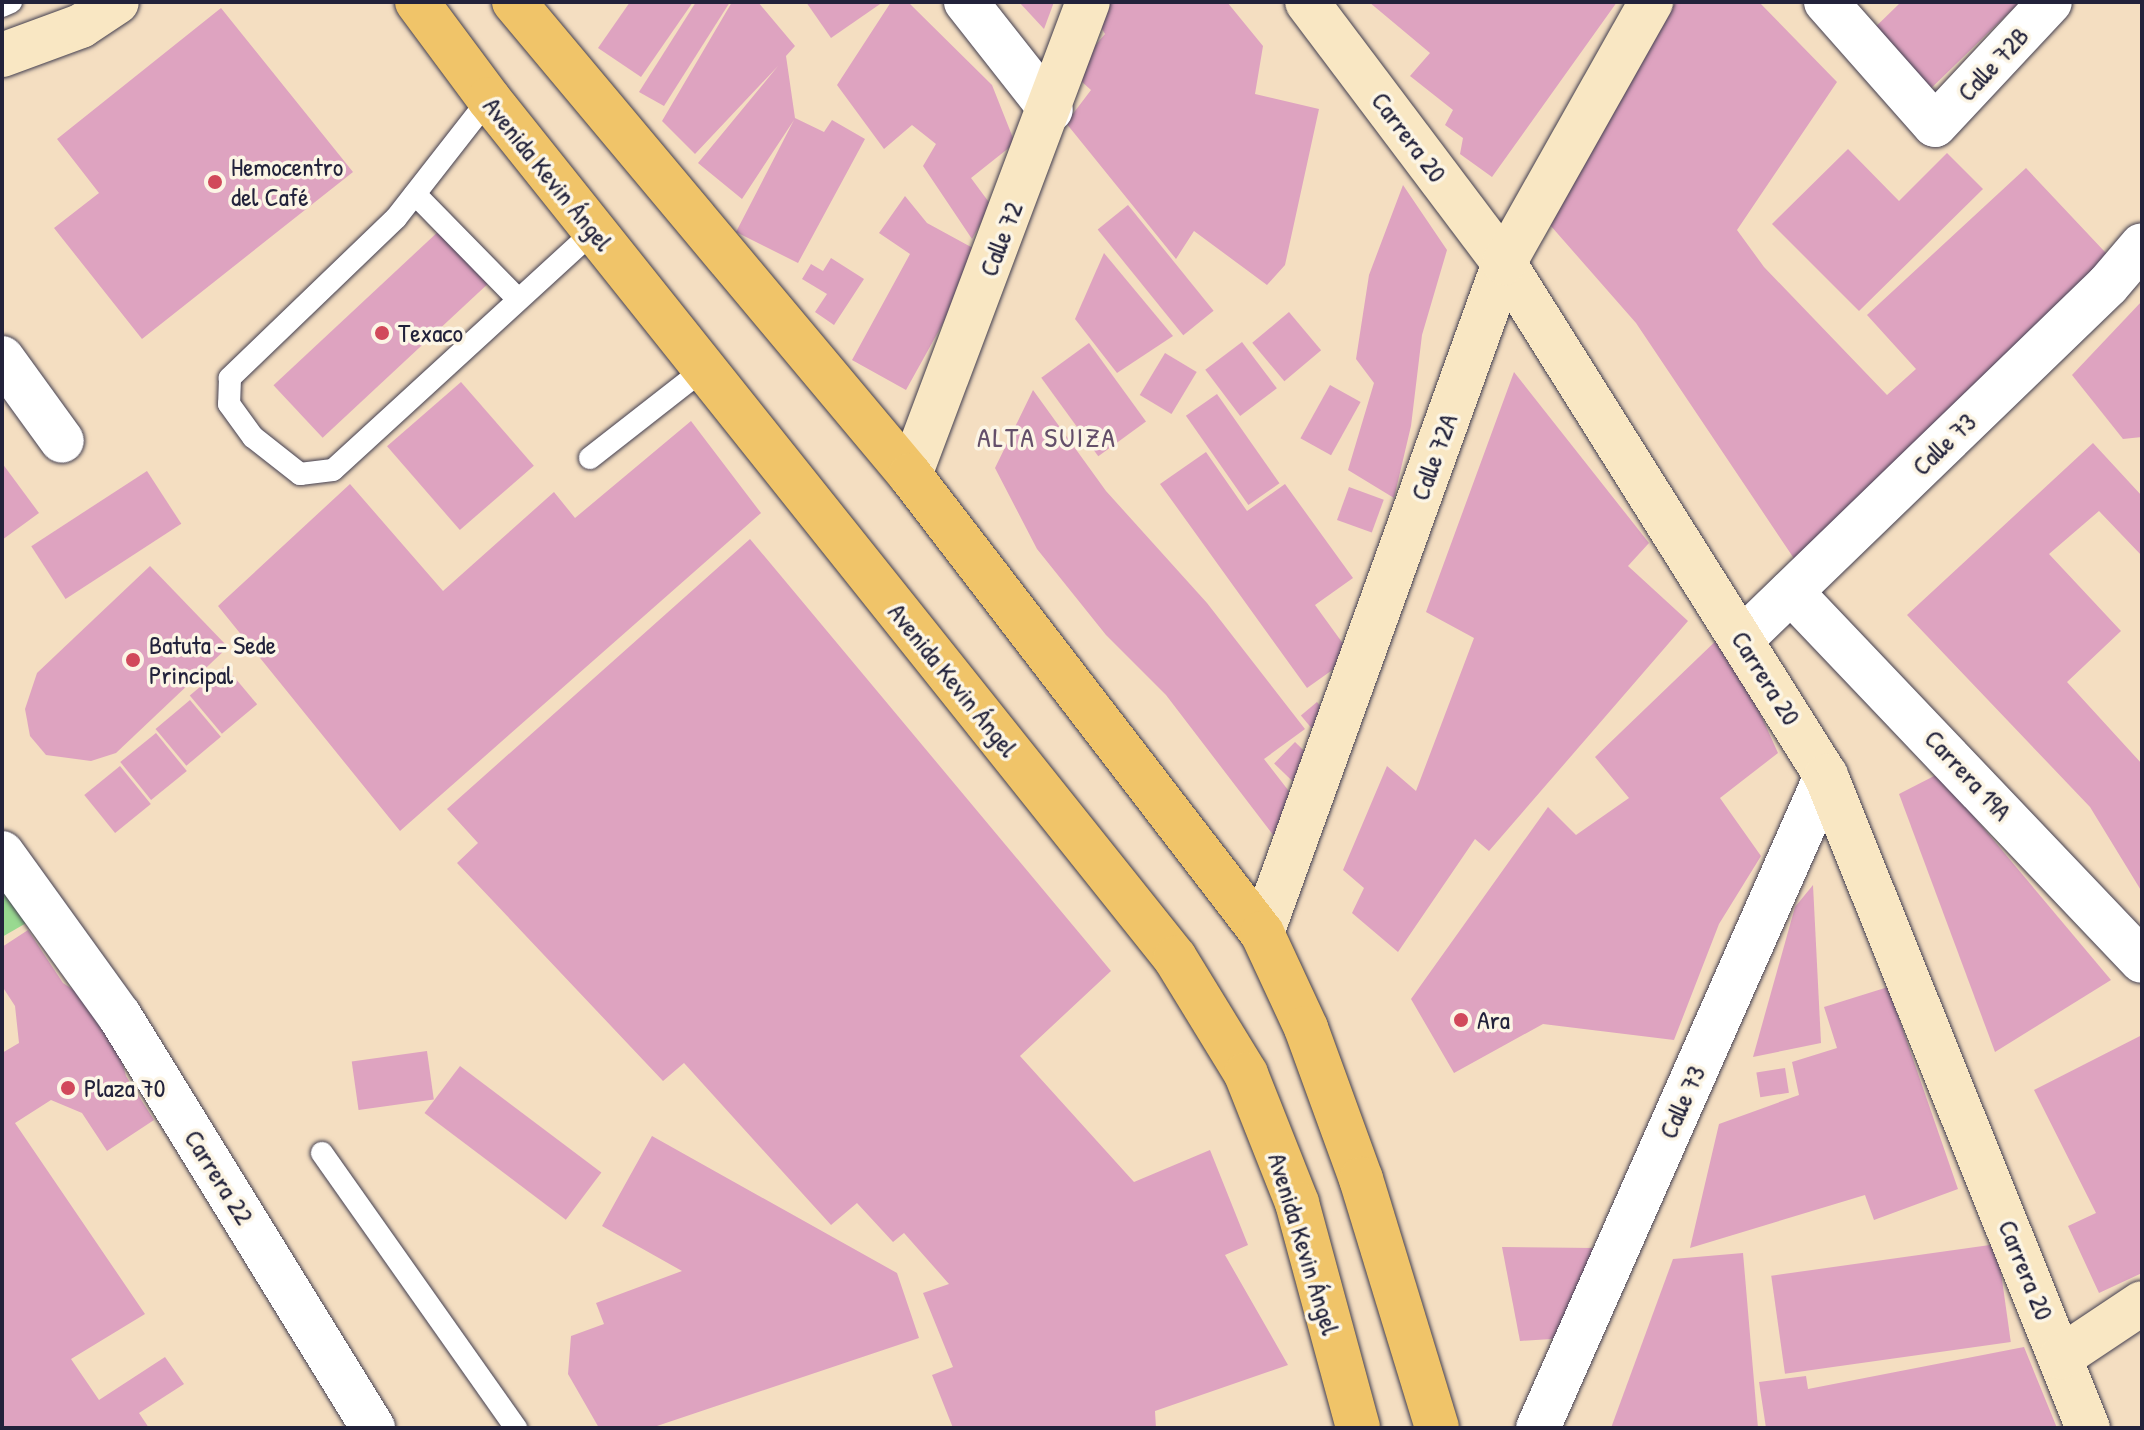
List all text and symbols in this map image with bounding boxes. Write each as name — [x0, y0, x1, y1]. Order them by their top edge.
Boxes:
street label: Calle 72B — [1951, 20, 2035, 108]
street label: Carrera 20 — [1365, 86, 1453, 188]
street label: Avenida Kevin Ángel — [477, 91, 619, 257]
place label: Hemocentro del Café — [231, 151, 343, 212]
marker: Hemocentro del Café — [206, 173, 224, 191]
street label: Calle 72 — [973, 197, 1029, 281]
place label: Texaco — [398, 317, 463, 349]
marker: Texaco — [373, 324, 391, 342]
street label: Calle 73 — [1906, 406, 1982, 482]
street label: Calle 72A — [1404, 410, 1464, 504]
district label: ALTA SUIZA — [977, 420, 1117, 454]
street label: Avenida Kevin Ángel — [882, 597, 1024, 763]
street label: Carrera 20 — [1725, 625, 1807, 731]
place label: Batuta - Sede Principal — [149, 629, 276, 690]
marker: Batuta - Sede Principal — [124, 651, 142, 669]
street label: Carrera 19A — [1918, 723, 2018, 827]
place label: Ara — [1477, 1004, 1510, 1036]
marker: Ara — [1452, 1011, 1470, 1029]
street label: Calle 73 — [1652, 1061, 1712, 1143]
place label: Plaza 70 — [84, 1072, 165, 1104]
marker: Plaza 70 — [59, 1079, 77, 1097]
street label: Carrera 22 — [178, 1124, 260, 1230]
street label: Avenida Kevin Ángel — [1262, 1149, 1346, 1339]
street label: Carrera 20 — [1992, 1216, 2060, 1324]

